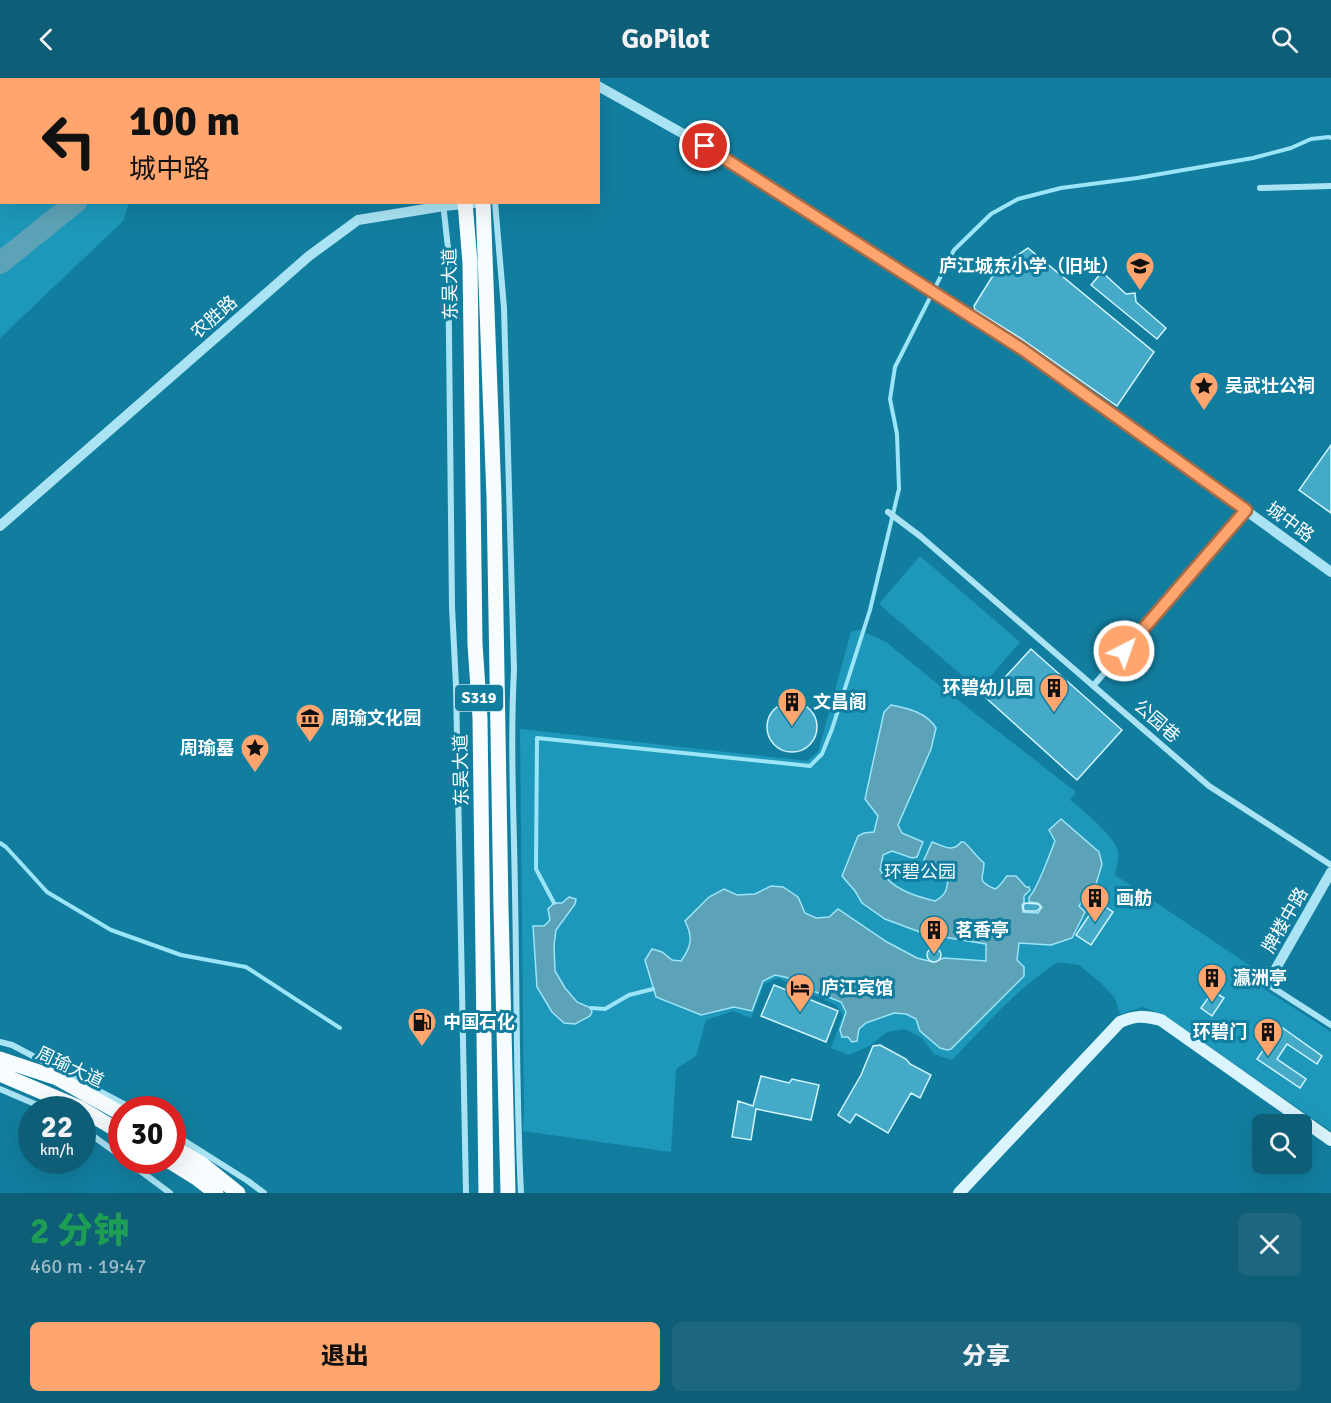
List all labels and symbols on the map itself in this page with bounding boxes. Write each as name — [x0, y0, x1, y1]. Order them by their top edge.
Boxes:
pin — [679, 120, 730, 171]
street label: 东吴大道 — [438, 248, 462, 320]
school or university icon: 庐江城东小学（旧址） — [1124, 250, 1156, 292]
place label: 庐江城东小学（旧址） — [939, 255, 1119, 277]
street label: 农胜路 — [186, 291, 242, 343]
place icon: 吴武壮公祠 — [1188, 370, 1220, 412]
place label: 吴武壮公祠 — [1225, 375, 1315, 397]
street label: 城中路 — [1262, 497, 1318, 547]
position arrow — [1092, 619, 1156, 683]
building icon: 环碧幼儿园 — [1038, 672, 1070, 714]
place label: 环碧幼儿园 — [943, 677, 1033, 699]
road number: S319 — [455, 685, 503, 711]
building icon: 文昌阁 — [776, 686, 808, 728]
place label: 文昌阁 — [813, 691, 867, 713]
street label: 公园巷 — [1129, 695, 1185, 747]
museum icon: 周瑜文化园 — [294, 702, 326, 744]
place label: 周瑜文化园 — [331, 707, 421, 729]
place icon: 周瑜墓 — [239, 732, 271, 774]
street label: 东吴大道 — [449, 734, 473, 806]
place label: 周瑜墓 — [180, 737, 234, 759]
park label: 环碧公园 — [884, 861, 956, 883]
building icon: 画舫 — [1079, 882, 1111, 924]
street label: 牌楼中路 — [1257, 883, 1313, 957]
place label: 画舫 — [1116, 887, 1152, 909]
building icon: 茗香亭 — [918, 914, 950, 956]
place label: 茗香亭 — [955, 919, 1009, 941]
building icon: 瀛洲亭 — [1196, 962, 1228, 1004]
place label: 瀛洲亭 — [1233, 967, 1287, 989]
hotel icon: 庐江宾馆 — [784, 972, 816, 1014]
place label: 庐江宾馆 — [821, 977, 893, 999]
fuel station icon: 中国石化 — [406, 1006, 438, 1048]
place label: 中国石化 — [443, 1011, 515, 1033]
building icon: 环碧门 — [1252, 1016, 1284, 1058]
place label: 环碧门 — [1193, 1021, 1247, 1043]
street label: 周瑜大道 — [33, 1042, 107, 1092]
speed limit sign: 30 — [108, 1096, 186, 1174]

